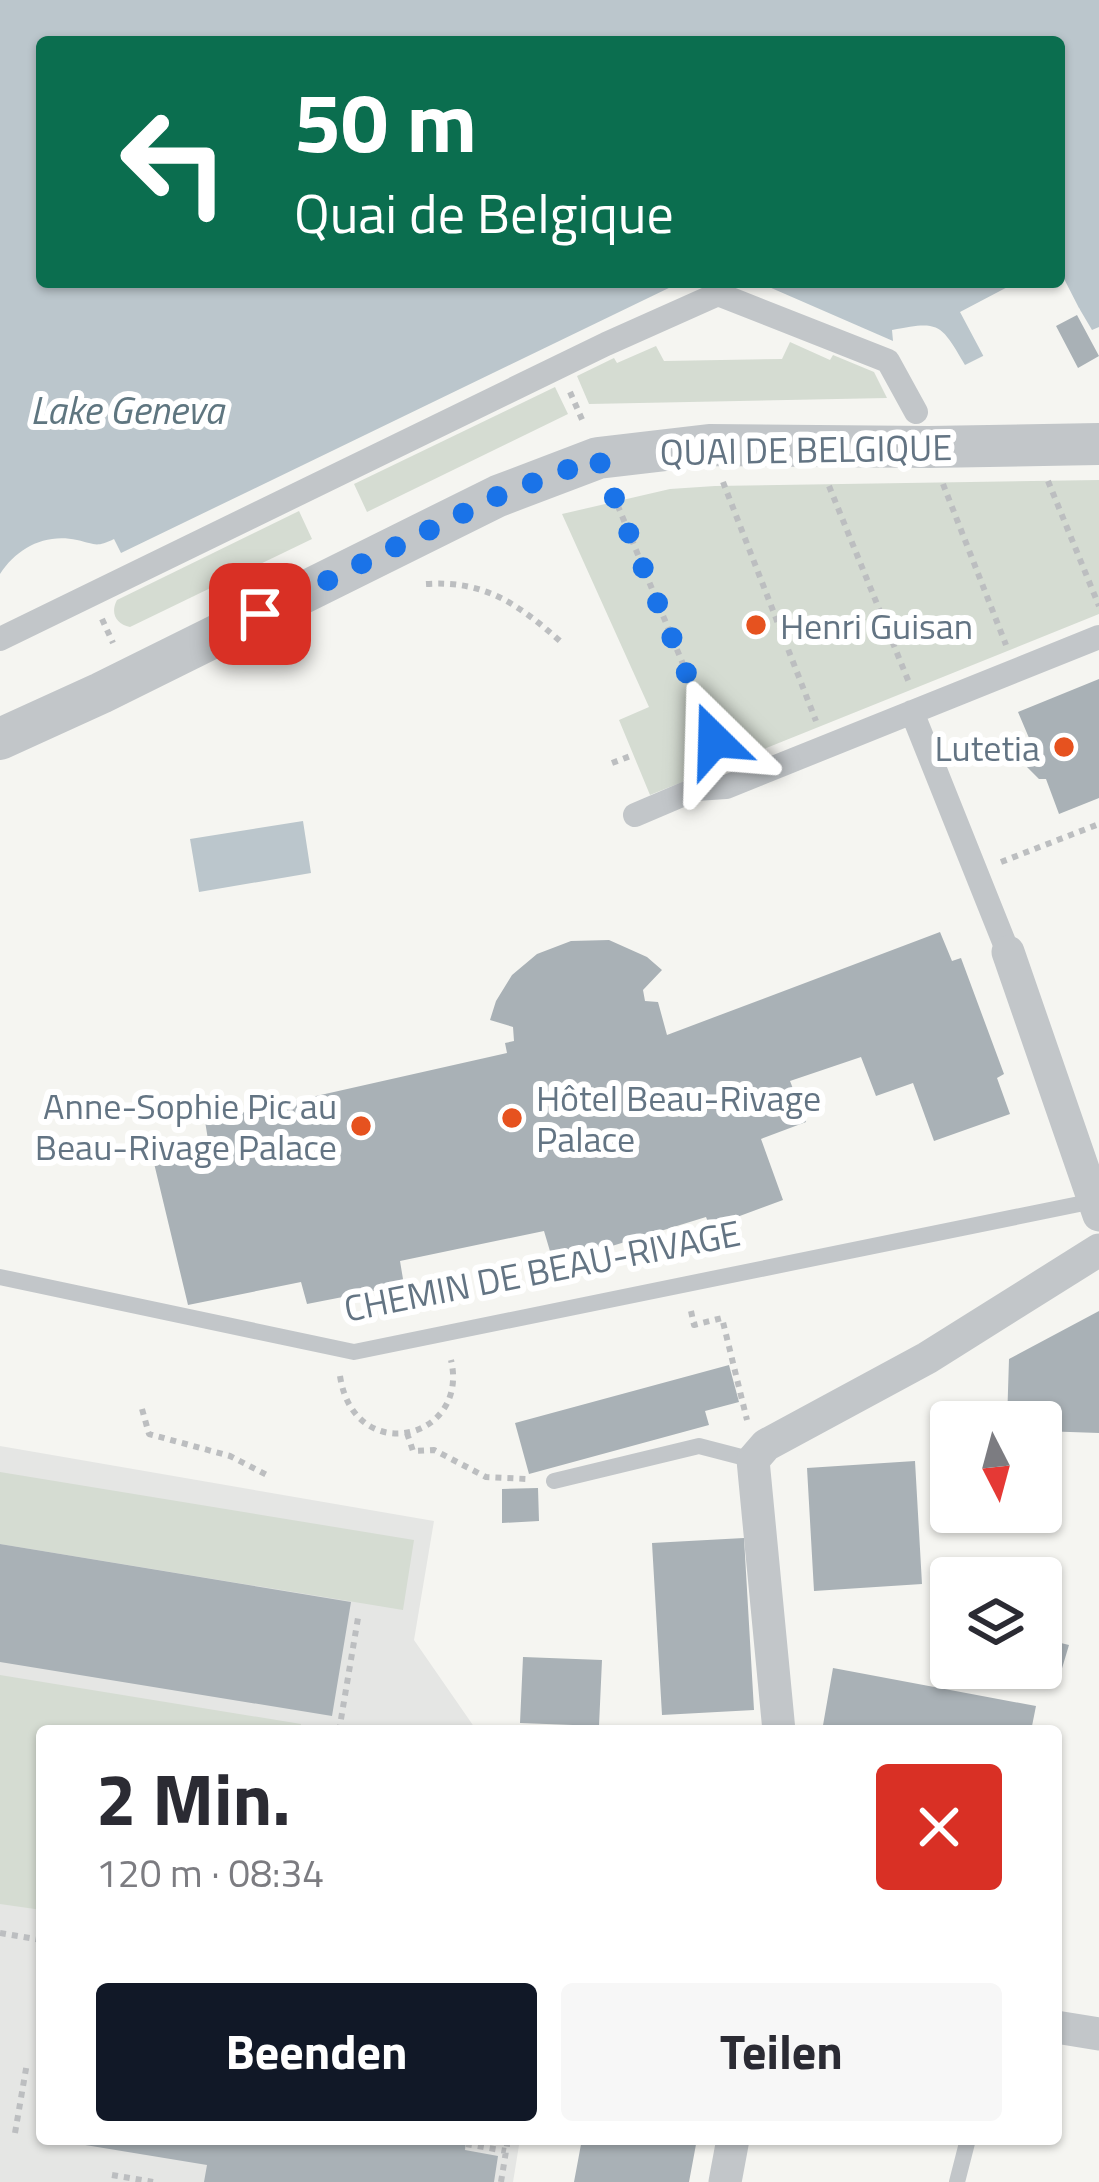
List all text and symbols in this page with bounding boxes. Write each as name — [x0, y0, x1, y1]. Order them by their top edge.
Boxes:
text: 50 m — [294, 57, 477, 185]
icon: left — [96, 84, 252, 240]
text: Quai de Belgique — [294, 172, 674, 254]
water label: Lake Geneva — [30, 380, 226, 439]
street label: QUAI DE BELGIQUE — [659, 419, 953, 479]
pin — [209, 563, 311, 665]
icon: arrive — [227, 581, 293, 647]
place label: Henri Guisan — [780, 598, 973, 653]
marker: Henri Guisan — [743, 612, 769, 638]
position arrow — [651, 677, 777, 803]
place label: Lutetia — [935, 720, 1040, 775]
marker: Lutetia — [1051, 734, 1077, 760]
place label: Hôtel Beau-Rivage Palace — [536, 1070, 821, 1166]
place label: Anne-Sophie Pic au Beau-Rivage Palace — [35, 1078, 337, 1174]
marker: Hôtel Beau-Rivage Palace — [499, 1105, 525, 1131]
marker: Anne-Sophie Pic au Beau-Rivage Palace — [348, 1113, 374, 1139]
street label: CHEMIN DE BEAU-RIVAGE — [339, 1205, 745, 1335]
north arrow — [930, 1401, 1062, 1533]
map controls — [930, 1401, 1062, 1689]
button: layers — [930, 1557, 1062, 1689]
text: 2 Min. — [96, 1743, 291, 1853]
button: close — [876, 1764, 1002, 1890]
text: 120 m · 08:34 — [96, 1843, 324, 1902]
button: Beenden — [96, 1983, 537, 2121]
button: Teilen — [561, 1983, 1002, 2121]

